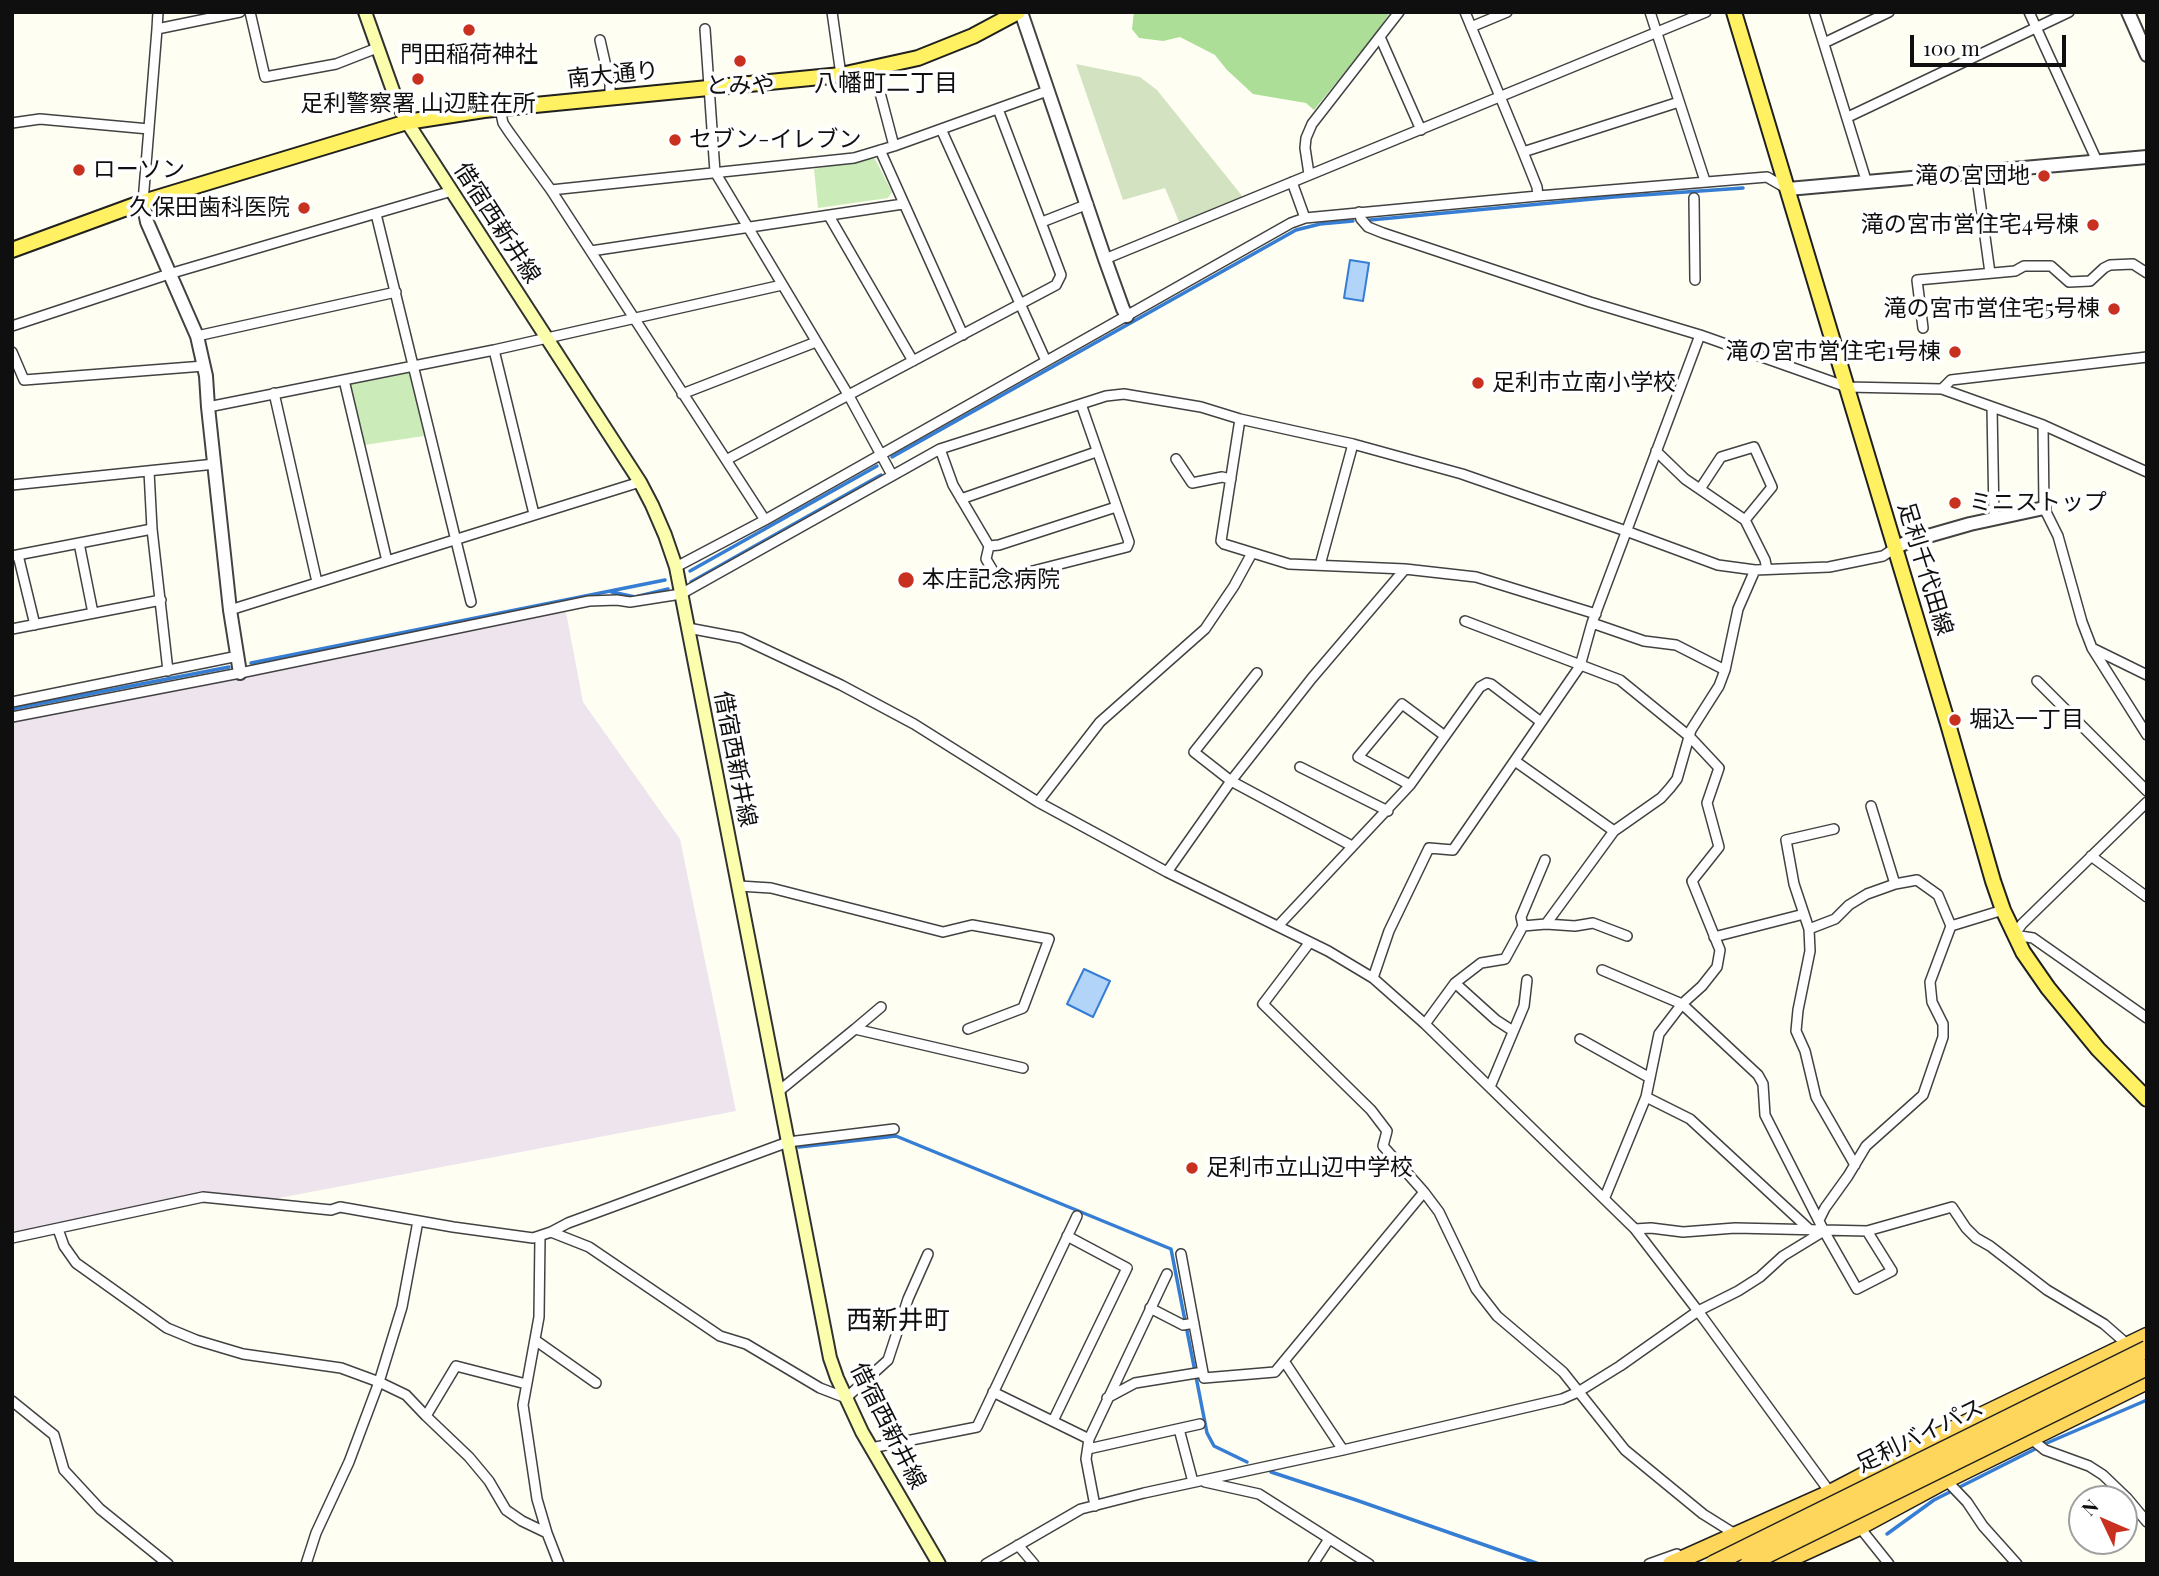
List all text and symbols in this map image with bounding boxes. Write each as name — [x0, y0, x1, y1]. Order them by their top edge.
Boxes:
scale bar — [1914, 21, 2070, 65]
marker: 門田稲荷神社 — [461, 22, 477, 38]
text: 100 m — [1923, 33, 1980, 61]
place label: 門田稲荷神社 — [400, 41, 538, 69]
marker: とみや — [732, 53, 748, 69]
street label: 南大通り — [566, 56, 660, 94]
district label: 八幡町二丁目 — [814, 70, 958, 98]
marker: 足利警察署 山辺駐在所 — [410, 71, 426, 87]
place label: とみや — [706, 72, 774, 100]
place label: 足利警察署 山辺駐在所 — [300, 90, 536, 118]
place label: セブン-イレブン — [689, 126, 861, 154]
marker: セブン-イレブン — [667, 132, 683, 148]
place label: ローソン — [93, 156, 185, 184]
street label: 借宿西新井線 — [448, 158, 546, 288]
marker: ローソン — [71, 162, 87, 178]
place label: 滝の宮団地 — [1915, 162, 2030, 190]
marker: 滝の宮団地 — [2036, 168, 2052, 184]
place label: 久保田歯科医院 — [129, 194, 290, 222]
marker: 久保田歯科医院 — [296, 200, 312, 216]
place label: 滝の宮市営住宅4号棟 — [1861, 211, 2079, 239]
marker: 滝の宮市営住宅4号棟 — [2085, 217, 2101, 233]
place label: 滝の宮市営住宅5号棟 — [1883, 295, 2100, 323]
marker: 滝の宮市営住宅5号棟 — [2106, 301, 2122, 317]
place label: 滝の宮市営住宅1号棟 — [1725, 338, 1941, 366]
marker: 滝の宮市営住宅1号棟 — [1947, 344, 1963, 360]
place label: 足利市立南小学校 — [1492, 369, 1676, 397]
marker: 足利市立南小学校 — [1470, 375, 1486, 391]
place label: ミニストップ — [1969, 489, 2107, 517]
marker: ミニストップ — [1947, 495, 1963, 511]
street label: 足利千代田線 — [1892, 499, 1958, 639]
place label: 本庄記念病院 — [922, 566, 1060, 594]
marker: 本庄記念病院 — [896, 570, 916, 590]
street label: 借宿西新井線 — [708, 689, 762, 829]
place label: 堀込一丁目 — [1969, 706, 2084, 734]
marker: 堀込一丁目 — [1947, 712, 1963, 728]
place label: 足利市立山辺中学校 — [1206, 1154, 1413, 1182]
marker: 足利市立山辺中学校 — [1184, 1160, 1200, 1176]
district label: 西新井町 — [846, 1305, 950, 1337]
street label: 借宿西新井線 — [844, 1358, 932, 1494]
street label: 足利バイパス — [1852, 1393, 1988, 1479]
north arrow — [2068, 1485, 2138, 1555]
text: N — [2075, 1493, 2103, 1521]

